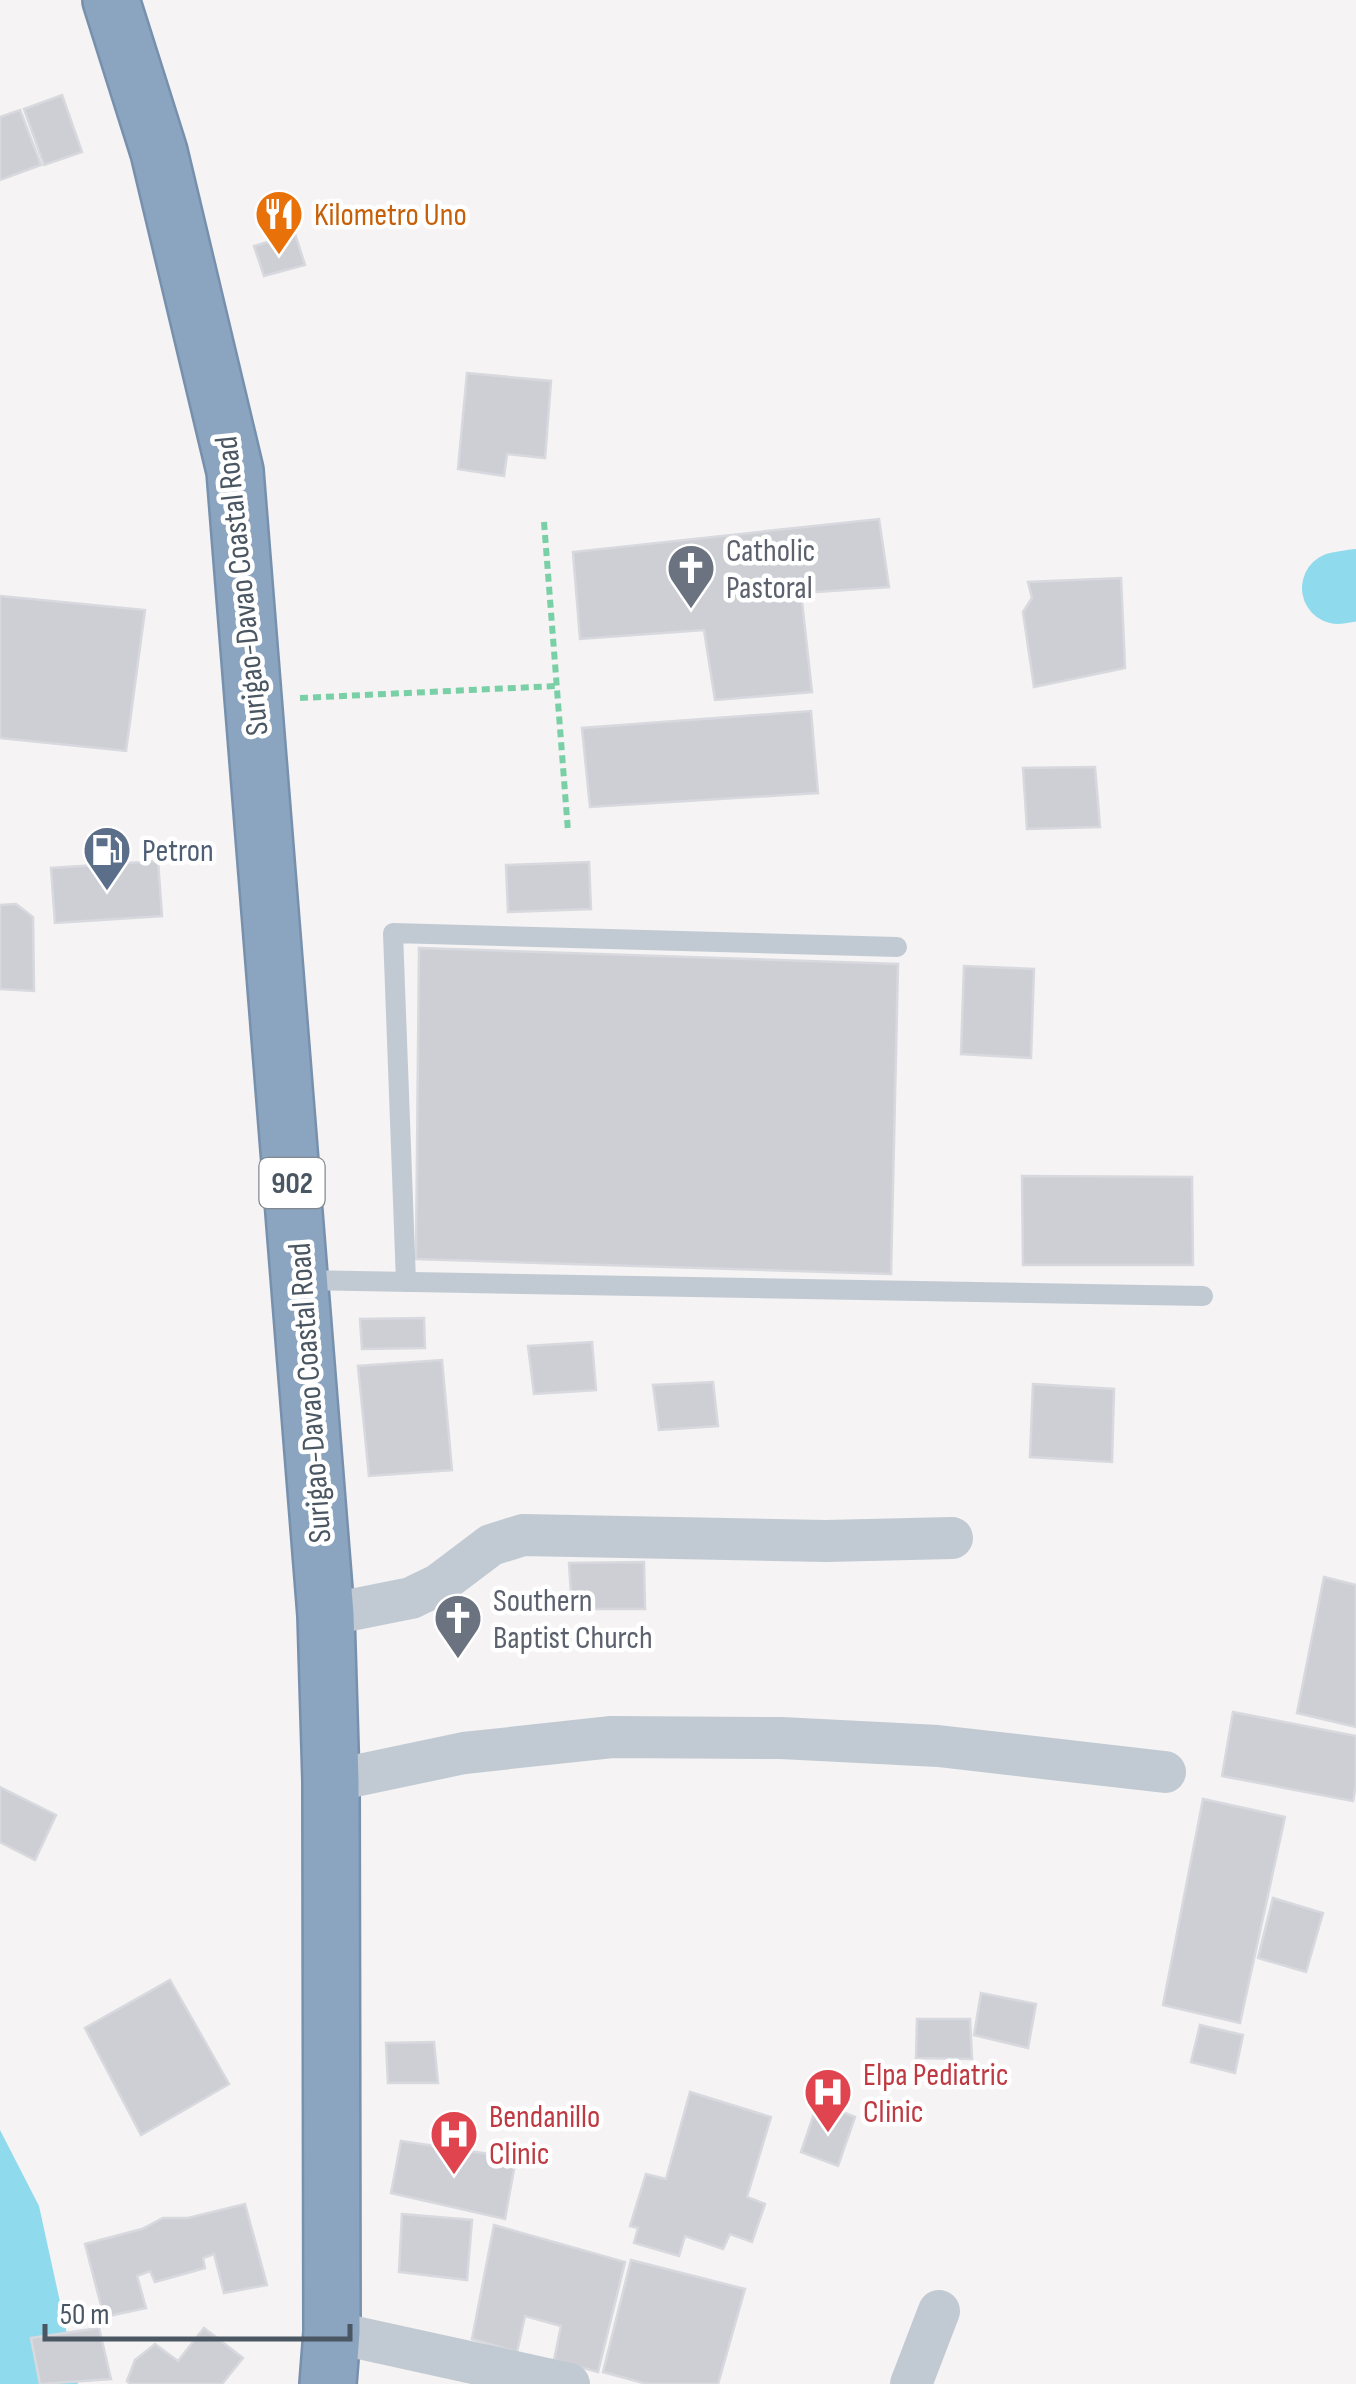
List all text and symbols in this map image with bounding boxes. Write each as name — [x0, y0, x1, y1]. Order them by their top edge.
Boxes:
restaurant icon: Kilometro Uno — [253, 188, 305, 256]
place label: Kilometro Uno — [314, 196, 467, 235]
street label: Surigao-Davao Coastal Road — [207, 434, 278, 737]
place label: Catholic Pastoral — [726, 532, 815, 608]
church icon: Catholic Pastoral — [665, 542, 717, 610]
fuel station icon: Petron — [81, 824, 133, 892]
place label: Petron — [142, 832, 214, 871]
road number: 902 — [260, 1158, 324, 1208]
street label: Surigao-Davao Coastal Road — [281, 1242, 340, 1544]
place label: Southern Baptist Church — [493, 1582, 653, 1658]
church icon: Southern Baptist Church — [432, 1592, 484, 1660]
place label: Elpa Pediatric Clinic — [863, 2056, 1008, 2132]
hospital icon: Elpa Pediatric Clinic — [802, 2066, 854, 2134]
place label: Bendanillo Clinic — [489, 2098, 600, 2174]
hospital icon: Bendanillo Clinic — [428, 2108, 480, 2176]
scale bar — [45, 2279, 350, 2341]
text: 50 m — [60, 2297, 109, 2333]

